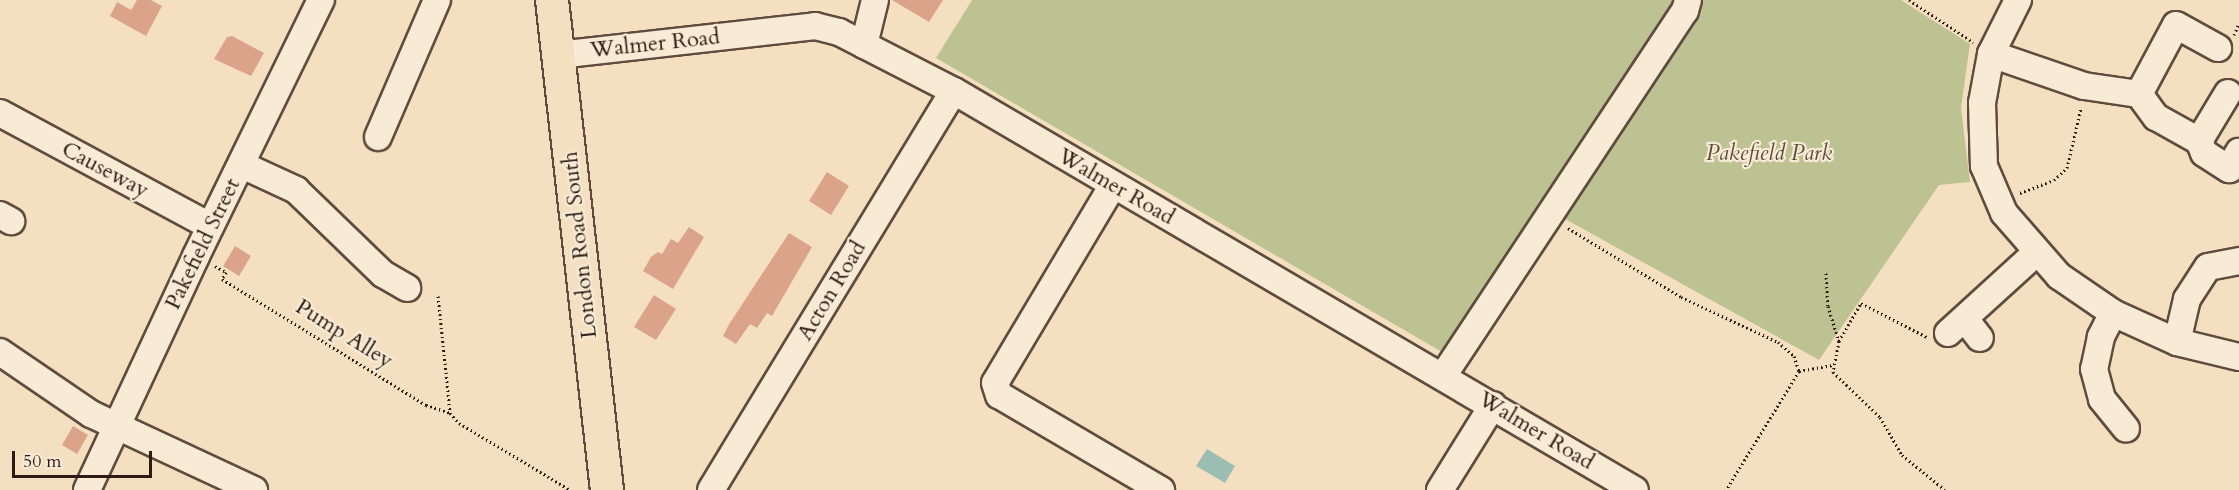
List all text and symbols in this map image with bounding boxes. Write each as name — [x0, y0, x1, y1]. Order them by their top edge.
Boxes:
street label: Walmer Road — [589, 24, 721, 64]
street label: Causeway — [57, 136, 153, 204]
park label: Pakefield Park — [1706, 141, 1832, 167]
street label: Walmer Road — [1053, 143, 1179, 231]
street label: London Road South — [557, 150, 603, 340]
street label: Pakefield Street — [160, 174, 246, 314]
street label: Acton Road — [792, 237, 872, 345]
street label: Pump Alley — [290, 294, 398, 374]
street label: Walmer Road — [1473, 386, 1599, 476]
scale bar — [15, 439, 154, 477]
text: 50 m — [23, 449, 62, 474]

